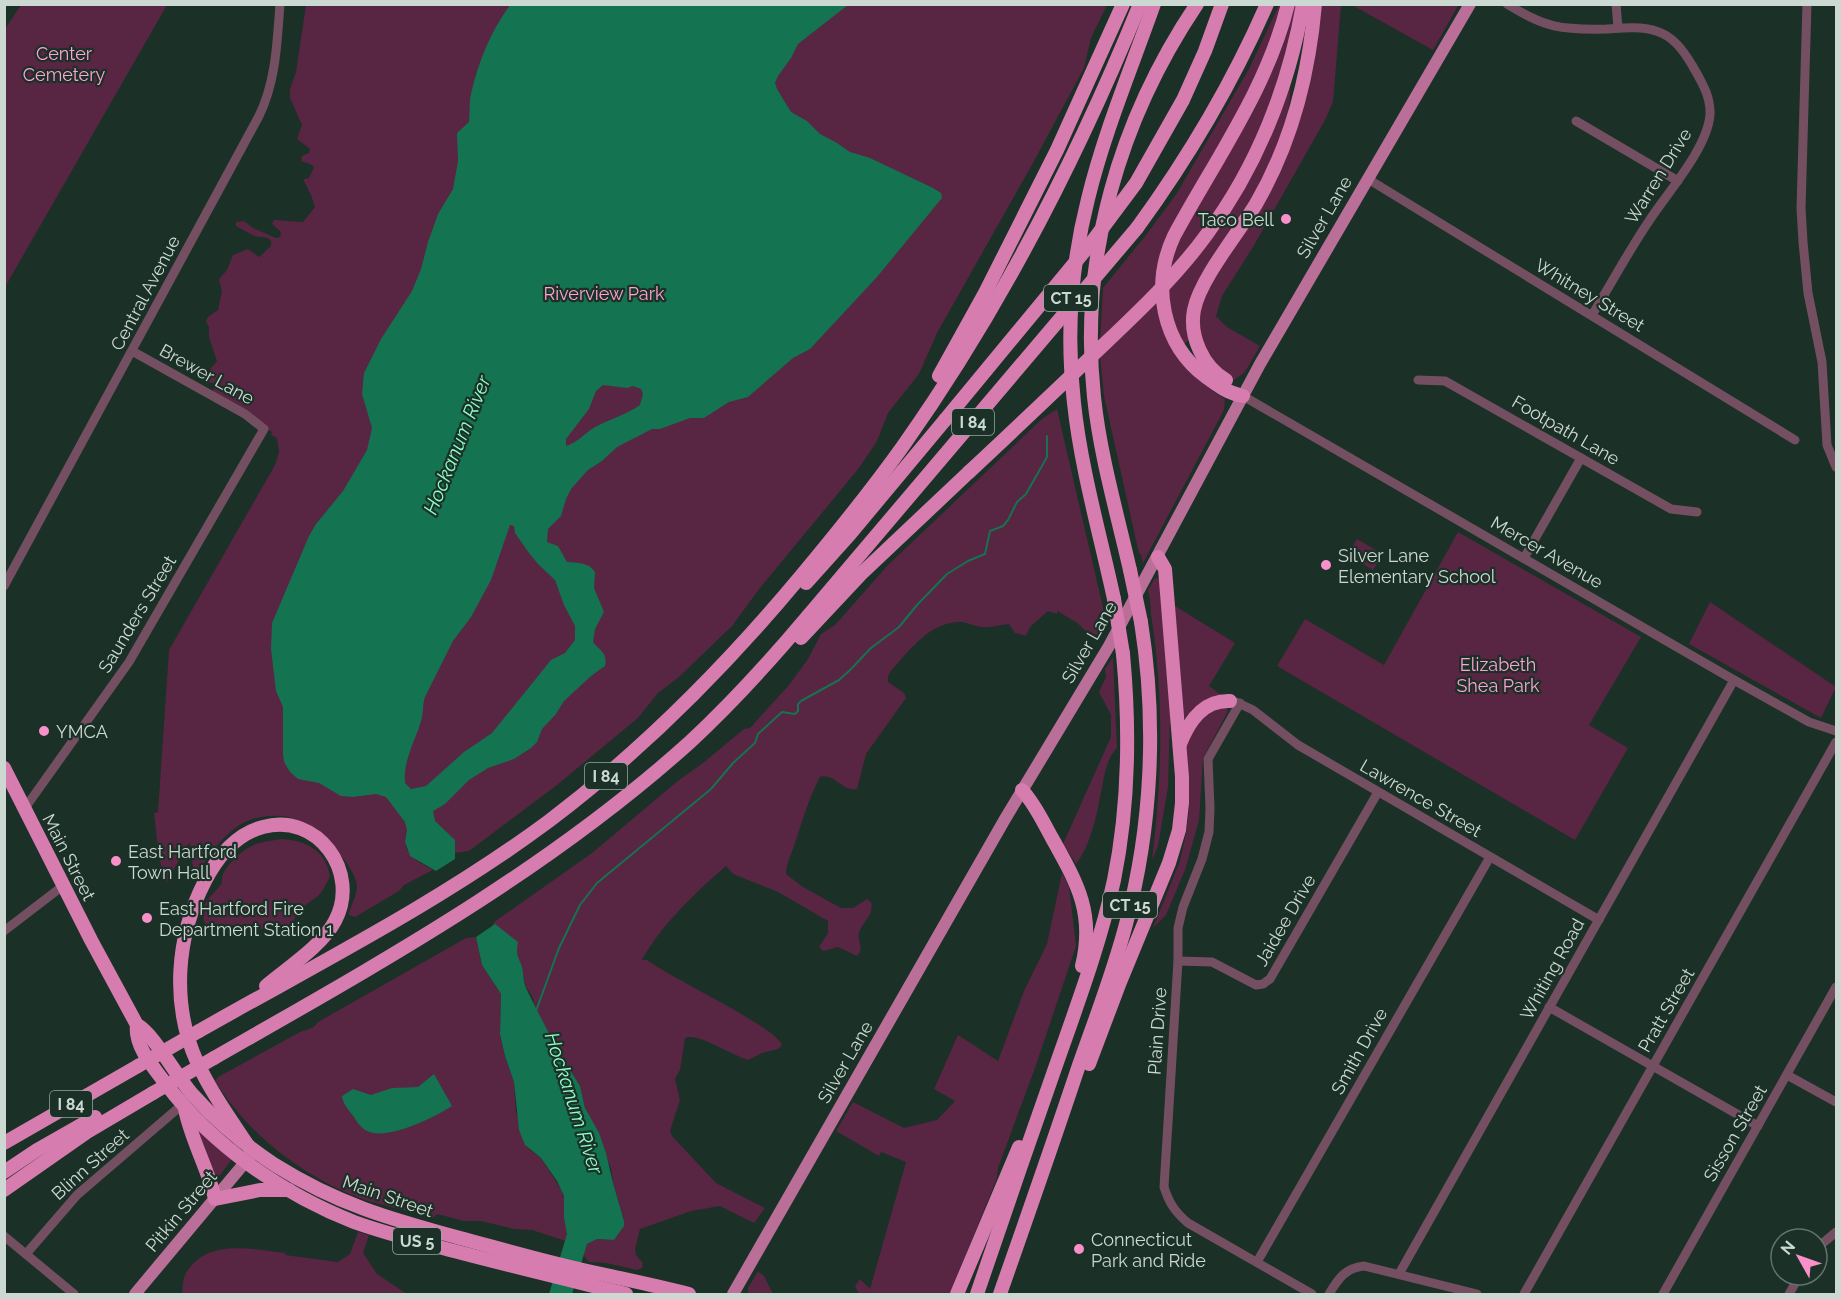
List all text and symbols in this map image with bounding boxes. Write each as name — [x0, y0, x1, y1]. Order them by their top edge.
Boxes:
park label: Center Cemetery — [23, 43, 105, 85]
street label: Warren Drive — [1620, 124, 1696, 228]
street label: Silver Lane — [1292, 172, 1356, 262]
place label: Taco Bell — [1198, 209, 1274, 230]
marker: Taco Bell — [1279, 212, 1293, 226]
street label: Central Avenue — [106, 232, 184, 354]
street label: Whitney Street — [1532, 254, 1648, 336]
park label: Riverview Park — [543, 283, 665, 304]
road number: CT 15 — [1044, 285, 1098, 311]
street label: Brewer Lane — [156, 339, 258, 409]
water label: Hockanum River — [418, 371, 496, 518]
street label: Footpath Lane — [1509, 391, 1624, 469]
road number: I 84 — [952, 409, 994, 435]
street label: Mercer Avenue — [1487, 511, 1607, 593]
place label: Silver Lane Elementary School — [1338, 545, 1496, 587]
street label: Saunders Street — [94, 552, 180, 676]
marker: Silver Lane Elementary School — [1319, 558, 1333, 572]
street label: Silver Lane — [1057, 597, 1121, 687]
park label: Elizabeth Shea Park — [1456, 654, 1540, 696]
place label: YMCA — [56, 721, 108, 742]
marker: YMCA — [37, 724, 51, 738]
street label: Lawrence Street — [1357, 755, 1485, 841]
road number: I 84 — [585, 763, 627, 789]
street label: Main Street — [38, 810, 100, 904]
place label: East Hartford Town Hall — [128, 841, 237, 883]
marker: East Hartford Town Hall — [109, 854, 123, 868]
street label: Jaidee Drive — [1250, 870, 1320, 969]
road number: CT 15 — [1103, 892, 1157, 918]
place label: East Hartford Fire Department Station 1 — [159, 898, 334, 940]
marker: East Hartford Fire Department Station 1 — [140, 911, 154, 925]
street label: Whiting Road — [1516, 915, 1588, 1023]
street label: Pratt Street — [1633, 964, 1699, 1056]
street label: Plain Drive — [1143, 986, 1171, 1076]
street label: Smith Drive — [1327, 1004, 1392, 1098]
street label: Silver Lane — [813, 1017, 877, 1107]
water label: Hockanum River — [540, 1029, 609, 1178]
street label: Sisson Street — [1699, 1081, 1771, 1185]
road number: I 84 — [50, 1091, 92, 1117]
street label: Blinn Street — [47, 1124, 133, 1204]
street label: Pitkin Street — [141, 1166, 221, 1256]
street label: Main Street — [340, 1171, 436, 1221]
north arrow — [1769, 1227, 1829, 1287]
road number: US 5 — [393, 1228, 441, 1254]
place label: Connecticut Park and Ride — [1091, 1229, 1206, 1271]
text: N — [1777, 1237, 1799, 1258]
marker: Connecticut Park and Ride — [1072, 1242, 1086, 1256]

